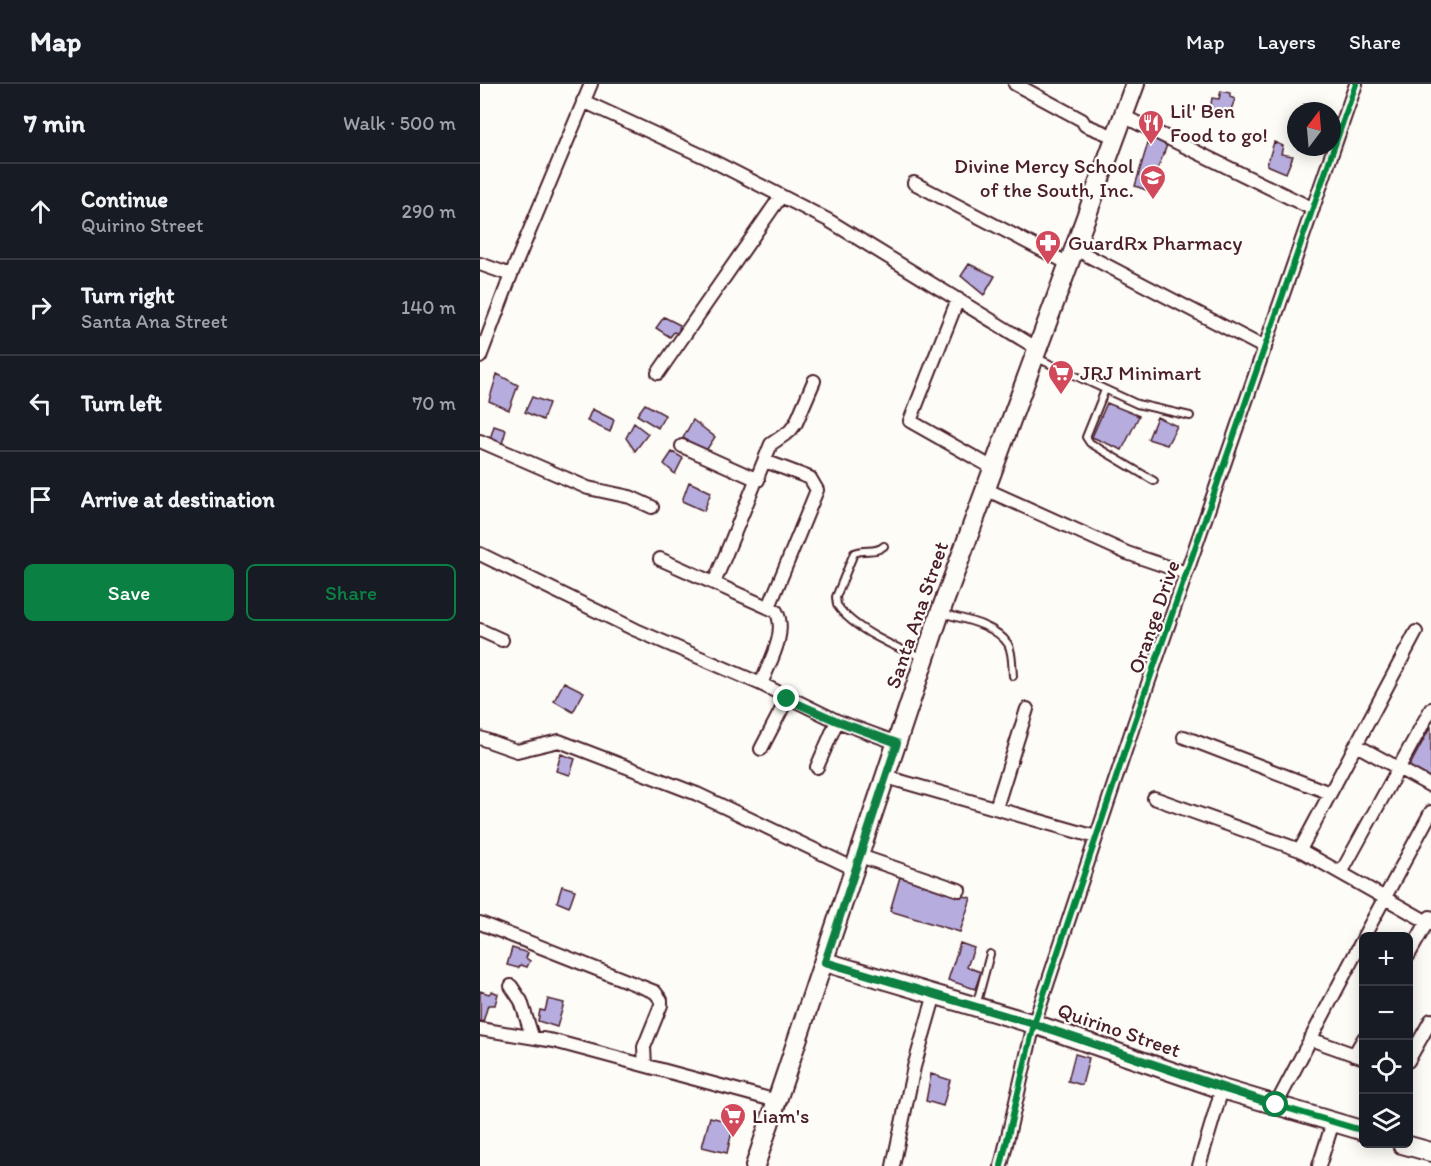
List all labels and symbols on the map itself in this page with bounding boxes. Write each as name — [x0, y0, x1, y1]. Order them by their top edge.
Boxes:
place label: Lil' Ben Food to go! — [1170, 98, 1268, 147]
north arrow — [1287, 102, 1341, 156]
restaurant icon: Lil' Ben Food to go! — [1136, 108, 1166, 146]
place label: Divine Mercy School of the South, Inc. — [954, 153, 1134, 202]
school or university icon: Divine Mercy School of the South, Inc. — [1138, 163, 1168, 201]
pharmacy icon: GuardRx Pharmacy — [1033, 228, 1063, 266]
place label: GuardRx Pharmacy — [1068, 230, 1242, 255]
supermarket icon: JRJ Minimart — [1046, 358, 1076, 396]
place label: JRJ Minimart — [1080, 360, 1202, 385]
street label: Santa Ana Street — [880, 538, 953, 692]
street label: Orange Drive — [1122, 557, 1185, 677]
route end — [773, 685, 799, 711]
street label: Quirino Street — [1054, 997, 1184, 1062]
route start — [1262, 1091, 1288, 1117]
supermarket icon: Liam's — [718, 1101, 748, 1139]
place label: Liam's — [752, 1103, 809, 1128]

